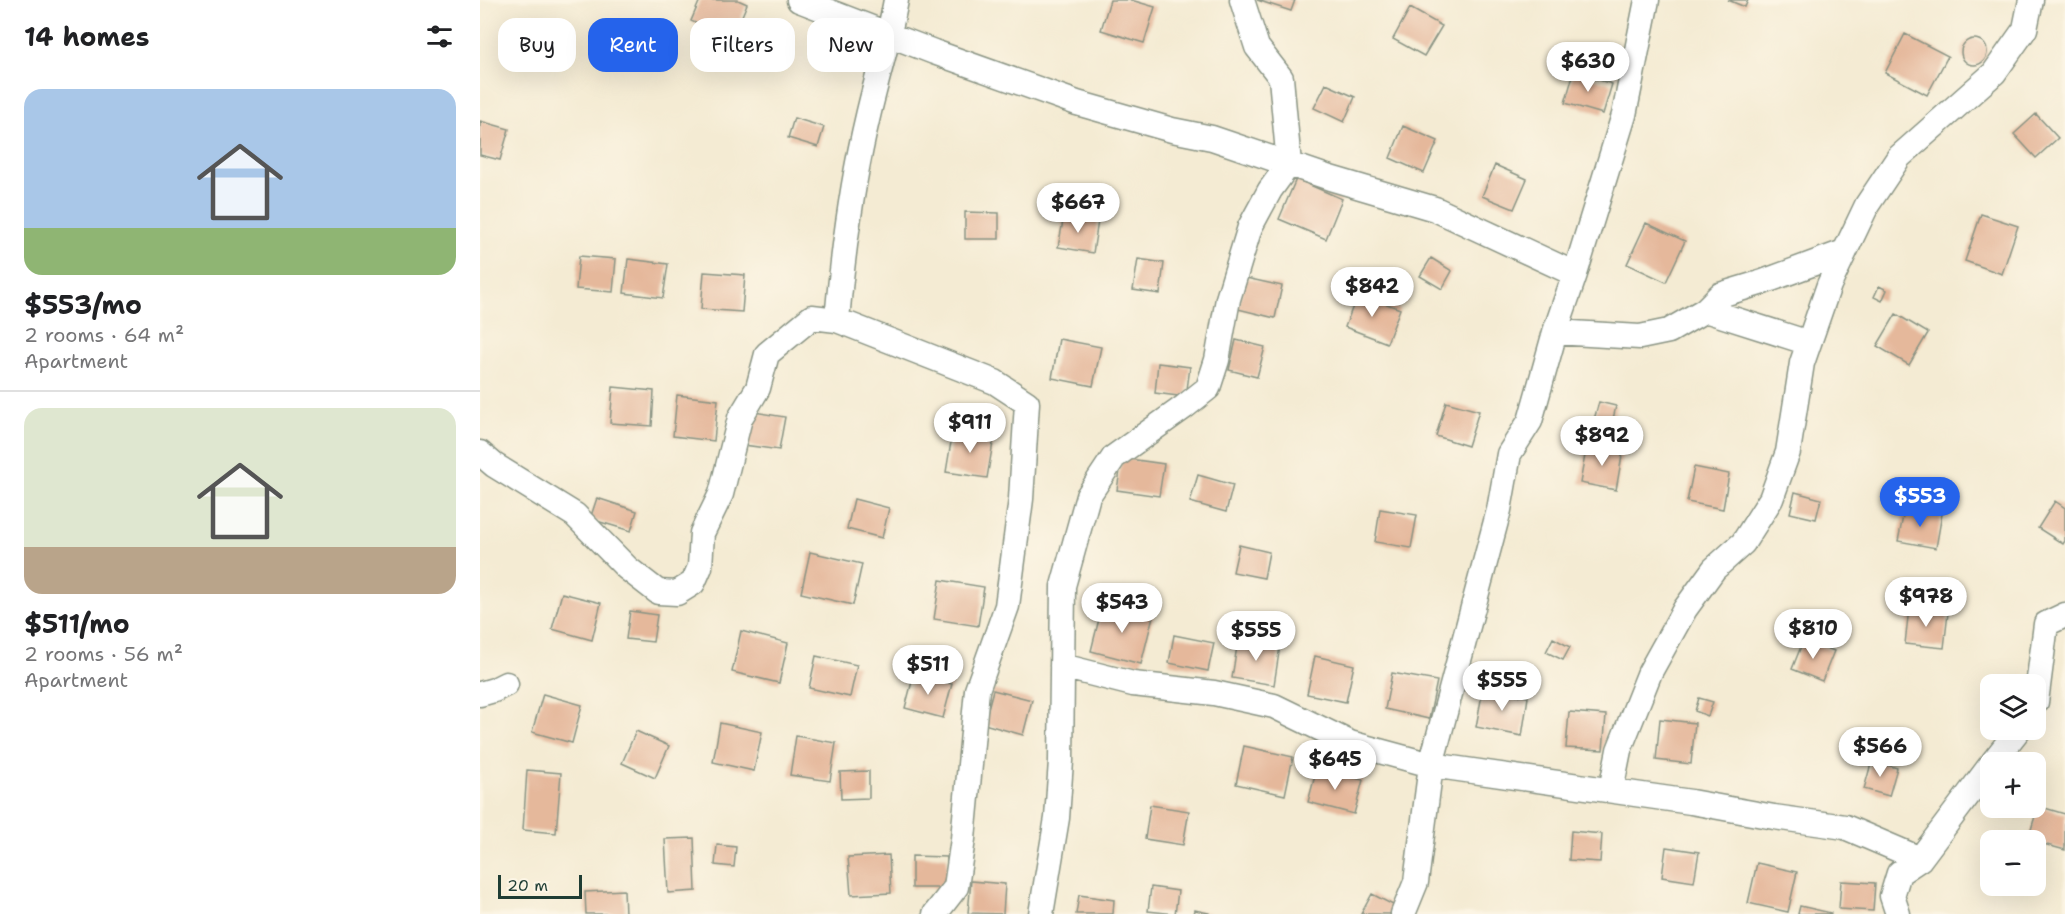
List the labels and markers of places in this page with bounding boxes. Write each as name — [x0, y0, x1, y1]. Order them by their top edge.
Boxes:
pin: $630 — [1552, 42, 1624, 93]
pin: $667 — [1042, 183, 1114, 234]
pin: $842 — [1336, 267, 1408, 318]
pin: $911 — [934, 403, 1006, 454]
pin: $892 — [1566, 416, 1638, 467]
pin: $553 — [1884, 477, 1956, 528]
pin: $978 — [1890, 577, 1962, 628]
pin: $543 — [1086, 583, 1158, 634]
pin: $810 — [1777, 609, 1849, 660]
pin: $555 — [1220, 611, 1292, 662]
pin: $511 — [892, 645, 964, 696]
pin: $555 — [1466, 661, 1538, 712]
pin: $566 — [1844, 727, 1916, 778]
pin: $645 — [1299, 740, 1371, 791]

